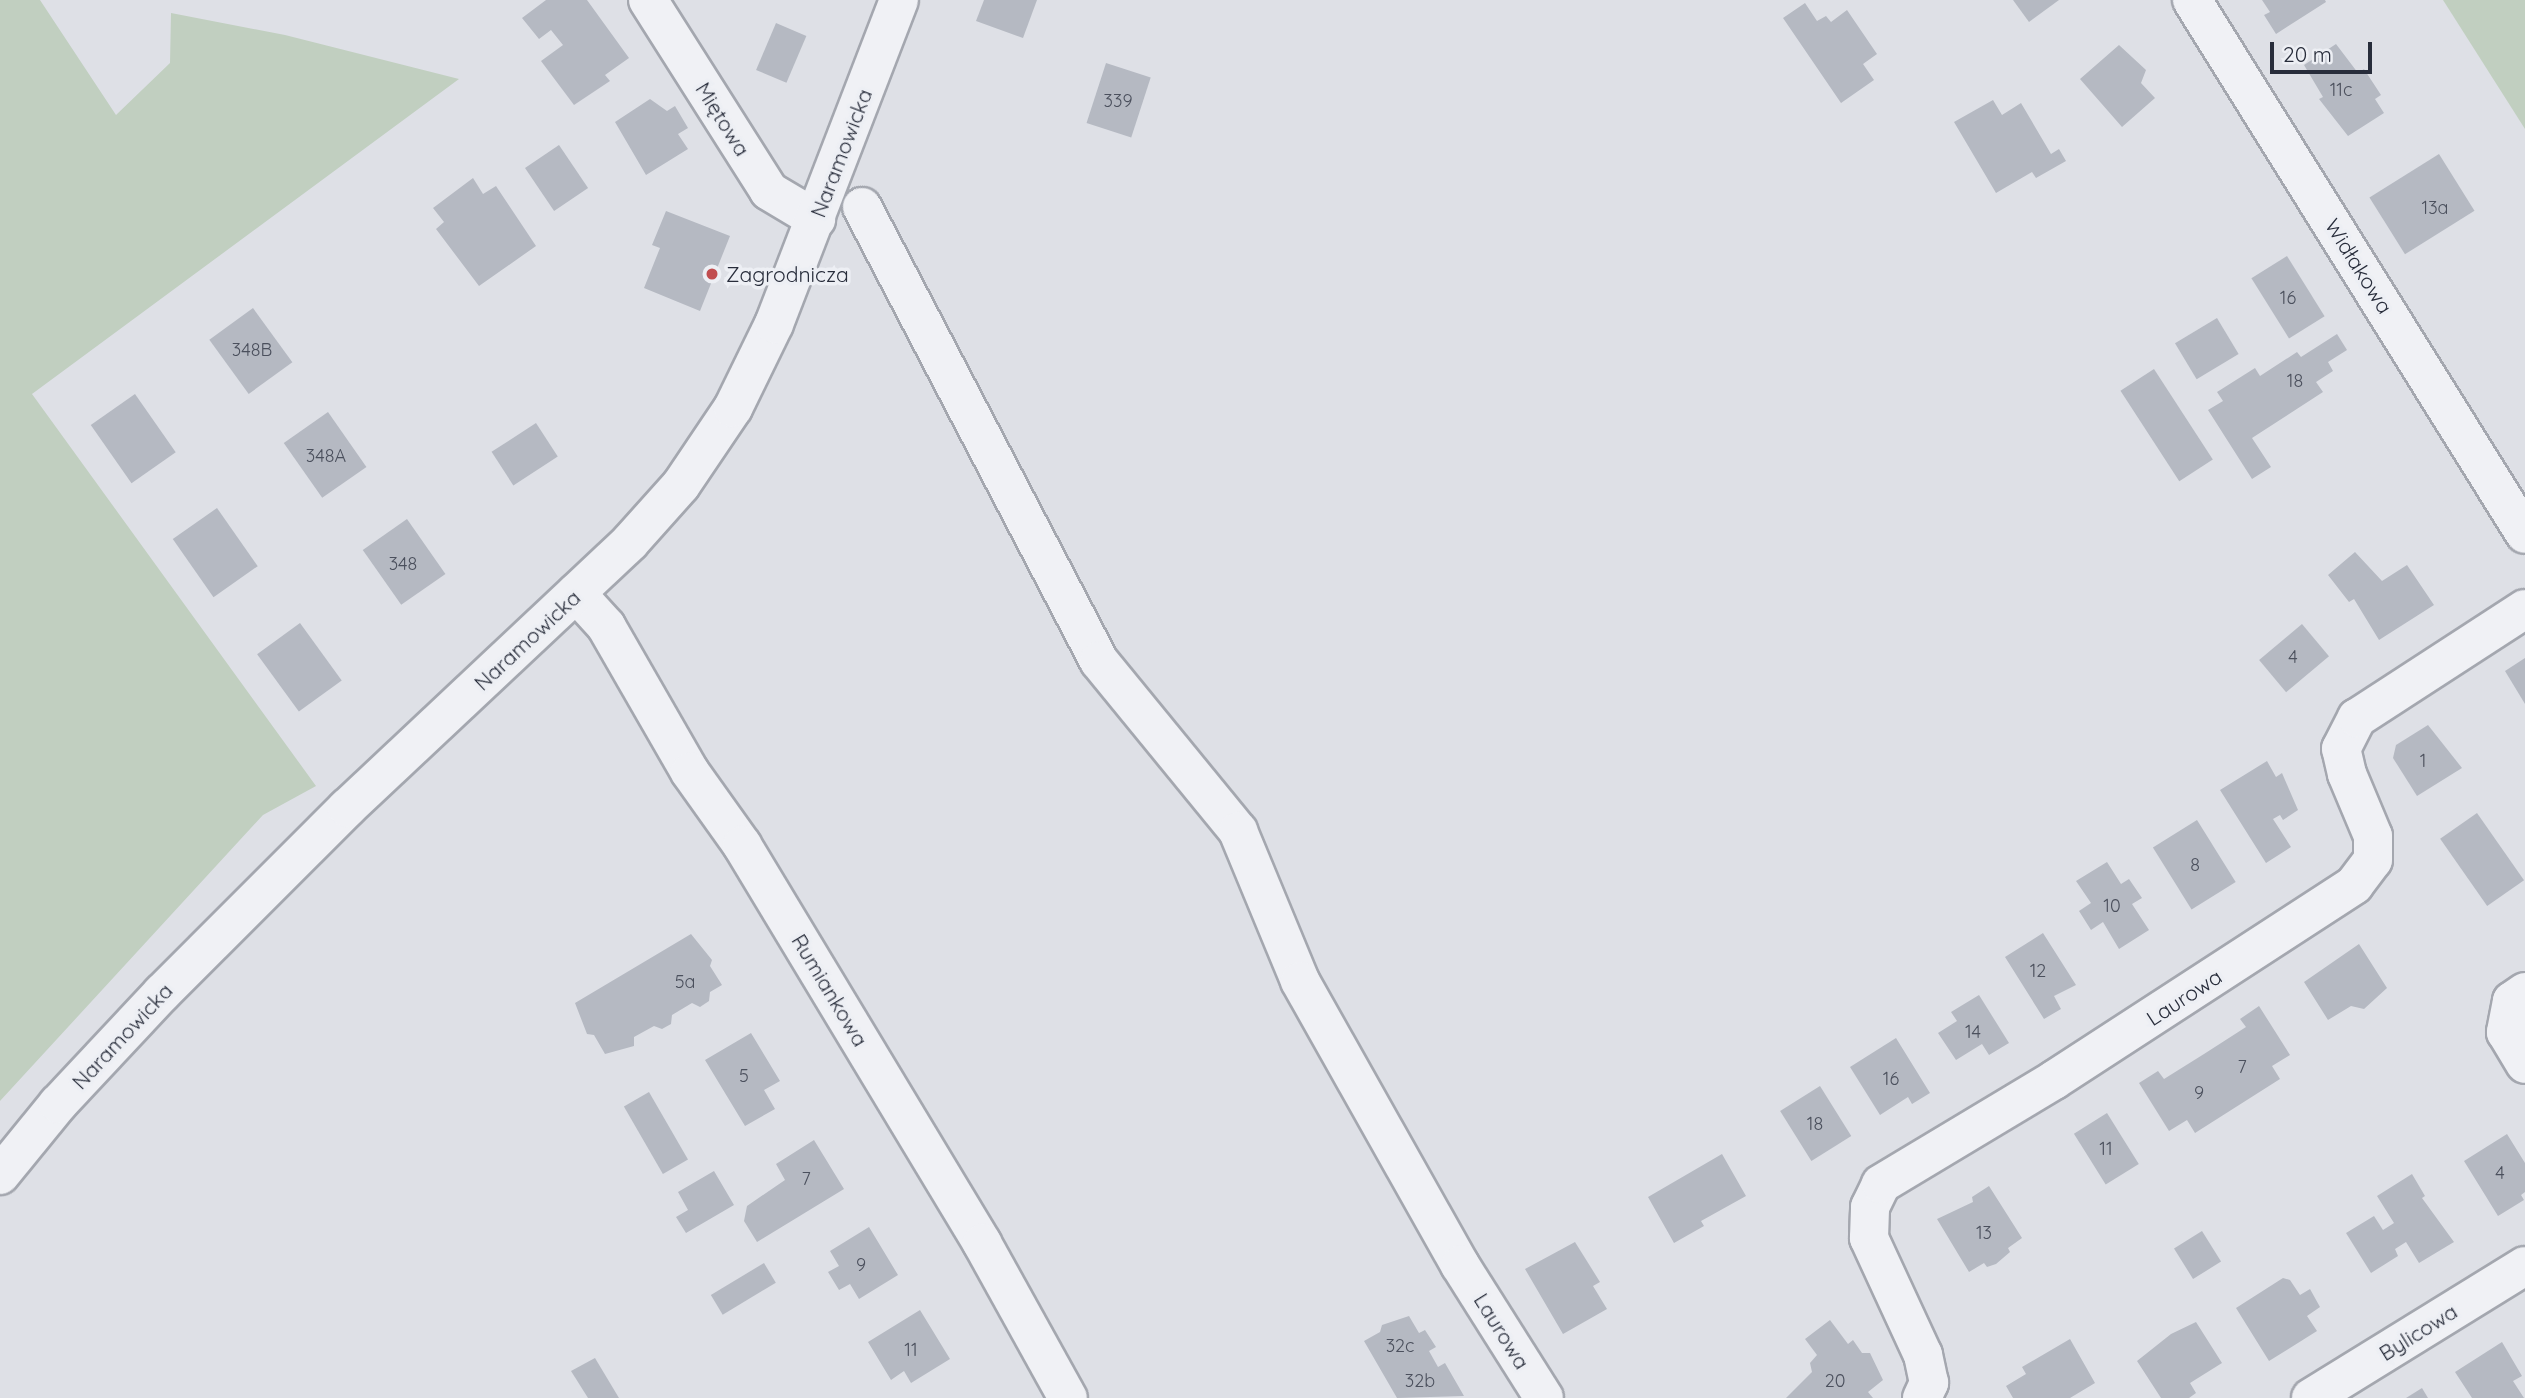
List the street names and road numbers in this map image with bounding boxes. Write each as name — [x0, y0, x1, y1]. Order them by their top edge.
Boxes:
street label: Miętowa — [691, 78, 755, 160]
street label: Naramowicka — [805, 85, 877, 221]
street label: Widłakowa — [2320, 214, 2398, 318]
street label: Naramowicka — [469, 585, 585, 695]
street label: Rumiankowa — [787, 929, 873, 1051]
street label: Laurowa — [2142, 963, 2226, 1031]
street label: Naramowicka — [67, 978, 177, 1094]
street label: Laurowa — [1469, 1288, 1535, 1374]
street label: Bylicowa — [2374, 1298, 2462, 1366]

